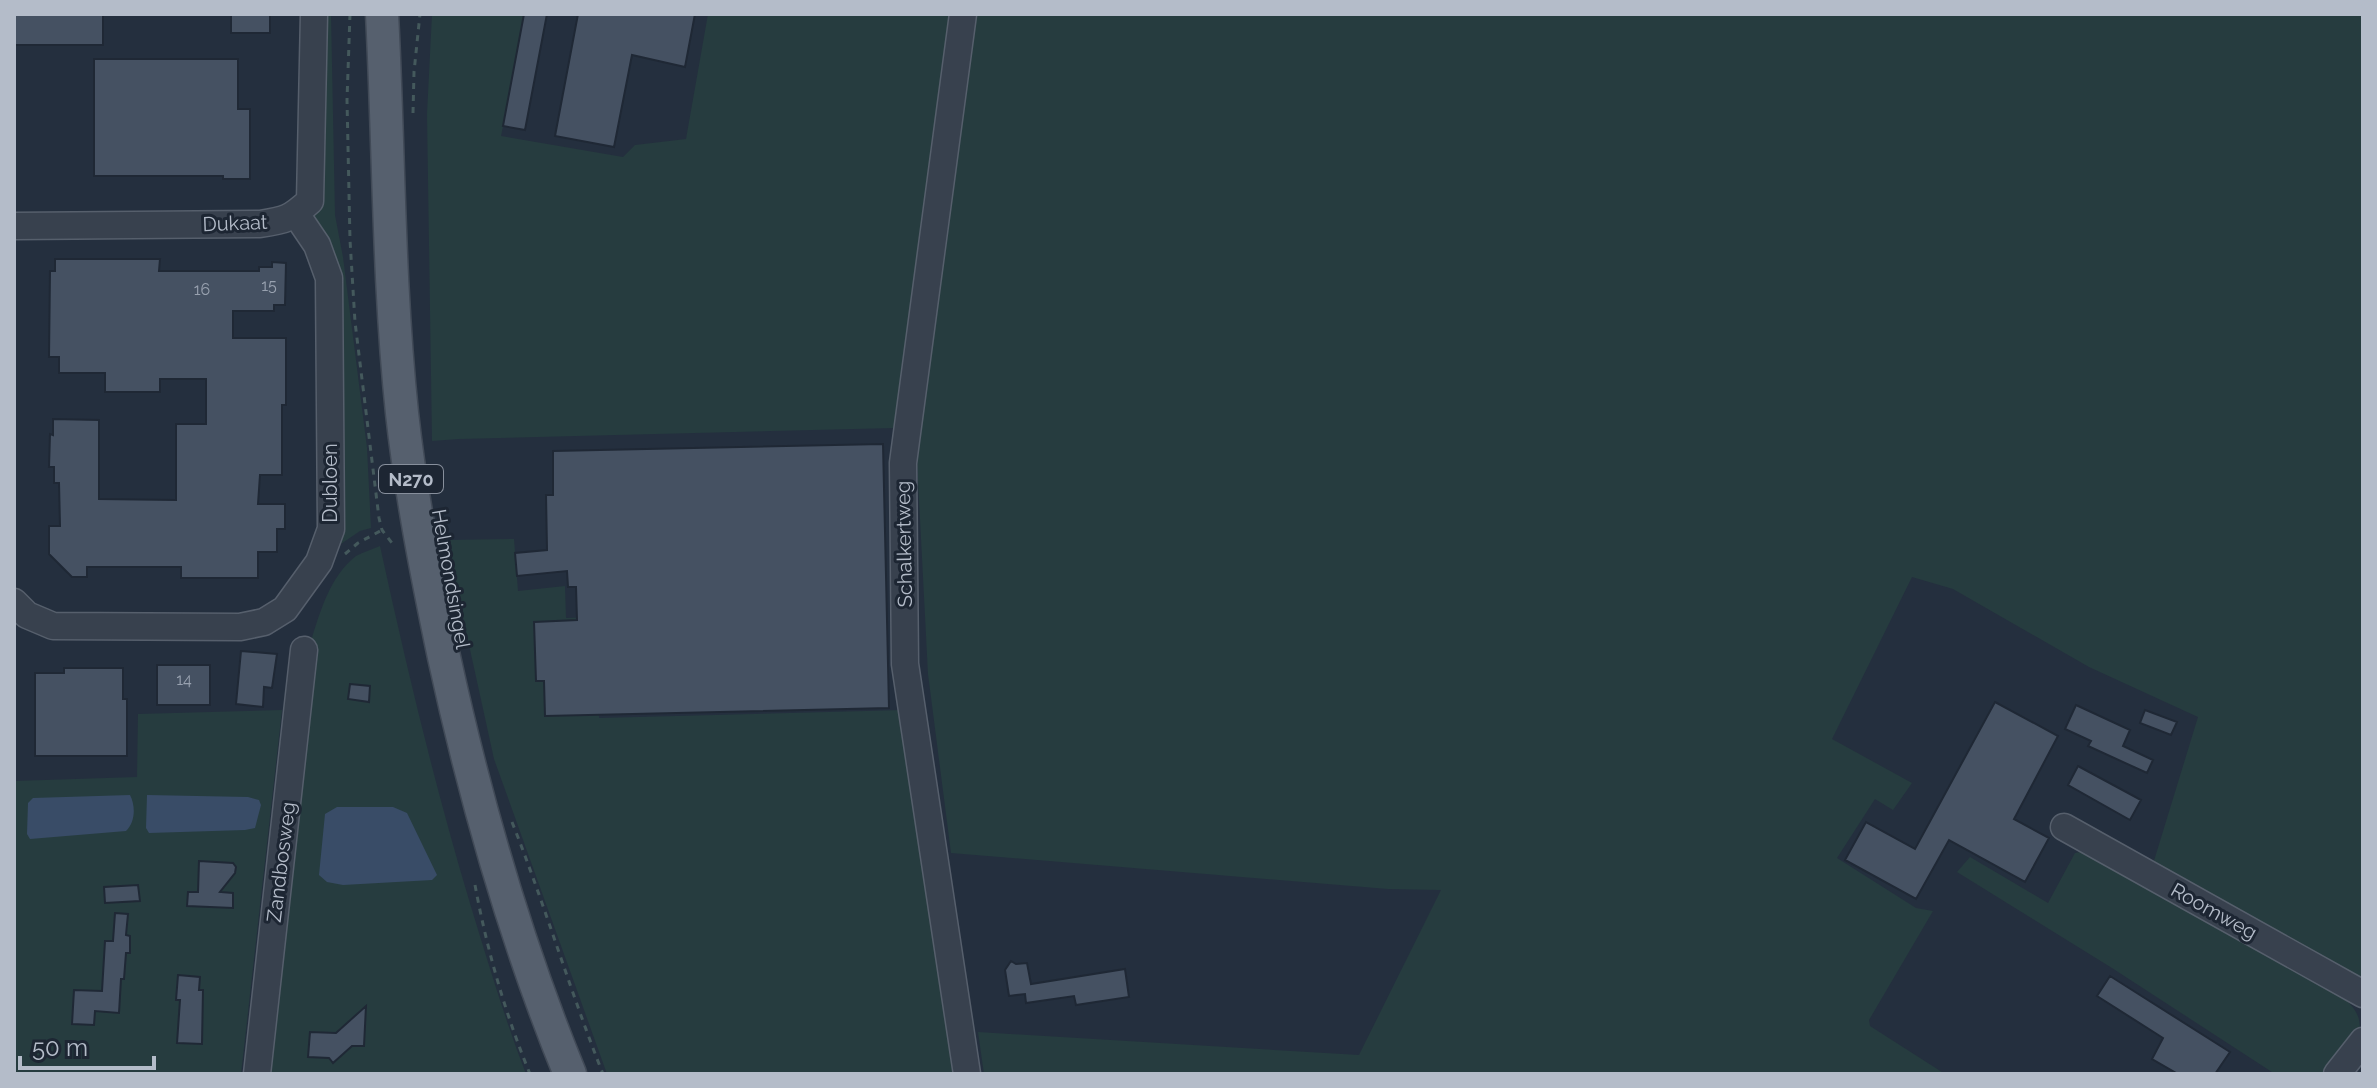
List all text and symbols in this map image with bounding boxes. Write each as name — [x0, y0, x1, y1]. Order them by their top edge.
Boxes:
street label: Dukaat — [202, 210, 268, 236]
house number: 15 — [261, 276, 277, 295]
house number: 16 — [194, 280, 210, 299]
street label: Dubloen — [318, 443, 342, 523]
road number: N270 — [379, 465, 443, 493]
street label: Schalkertweg — [891, 480, 917, 608]
street label: Helmondsingel — [427, 507, 475, 651]
house number: 14 — [176, 670, 192, 689]
street label: Zandbosweg — [262, 800, 300, 924]
street label: Roomweg — [2167, 878, 2261, 944]
scale bar — [20, 1020, 154, 1070]
text: 50 m — [32, 1033, 88, 1062]

